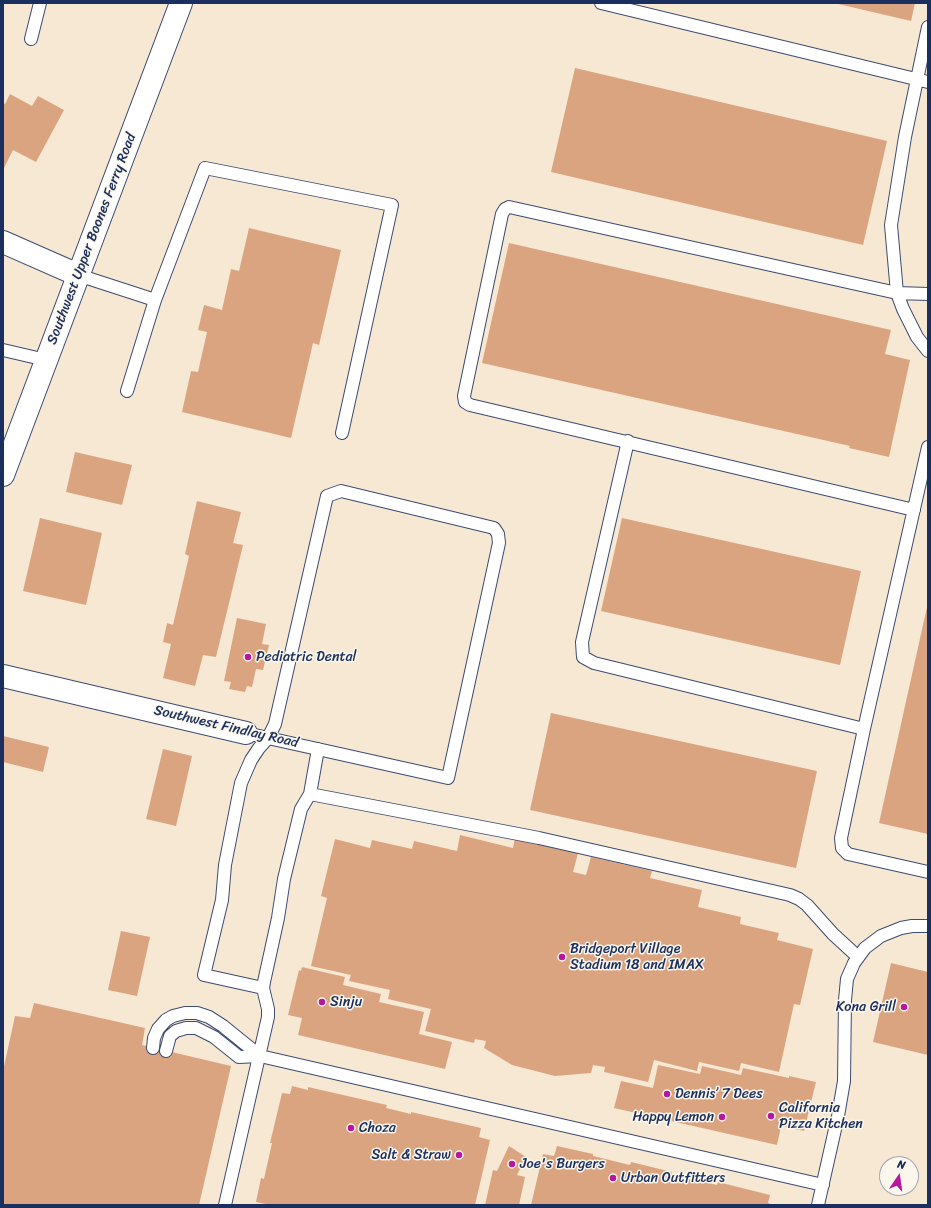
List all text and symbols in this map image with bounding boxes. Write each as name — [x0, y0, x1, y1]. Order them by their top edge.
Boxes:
street label: Southwest Upper Boones Ferry Road — [44, 131, 140, 347]
place label: Pediatric Dental — [256, 649, 357, 665]
marker: Pediatric Dental — [243, 652, 253, 662]
street label: Southwest Findlay Road — [152, 702, 300, 752]
place label: Bridgeport Village Stadium 18 and IMAX — [570, 941, 704, 974]
marker: Bridgeport Village Stadium 18 and IMAX — [557, 952, 567, 962]
place label: Sinju — [330, 994, 362, 1010]
marker: Sinju — [317, 997, 327, 1007]
place label: Kona Grill — [836, 999, 896, 1015]
marker: Kona Grill — [899, 1002, 909, 1012]
place label: Dennis’ 7 Dees — [675, 1086, 763, 1102]
marker: Dennis’ 7 Dees — [662, 1089, 672, 1099]
place label: California Pizza Kitchen — [779, 1100, 863, 1132]
place label: Happy Lemon — [632, 1109, 714, 1125]
marker: California Pizza Kitchen — [766, 1111, 776, 1121]
marker: Happy Lemon — [717, 1112, 727, 1122]
place label: Choza — [359, 1120, 396, 1136]
marker: Choza — [346, 1123, 356, 1133]
place label: Salt & Straw — [372, 1147, 451, 1163]
marker: Salt & Straw — [454, 1150, 464, 1160]
text: N — [896, 1155, 907, 1175]
place label: Joe's Burgers — [520, 1156, 605, 1172]
north arrow — [879, 1156, 919, 1196]
marker: Joe's Burgers — [507, 1159, 517, 1169]
place label: Urban Outfitters — [621, 1170, 725, 1186]
marker: Urban Outfitters — [608, 1173, 618, 1183]

